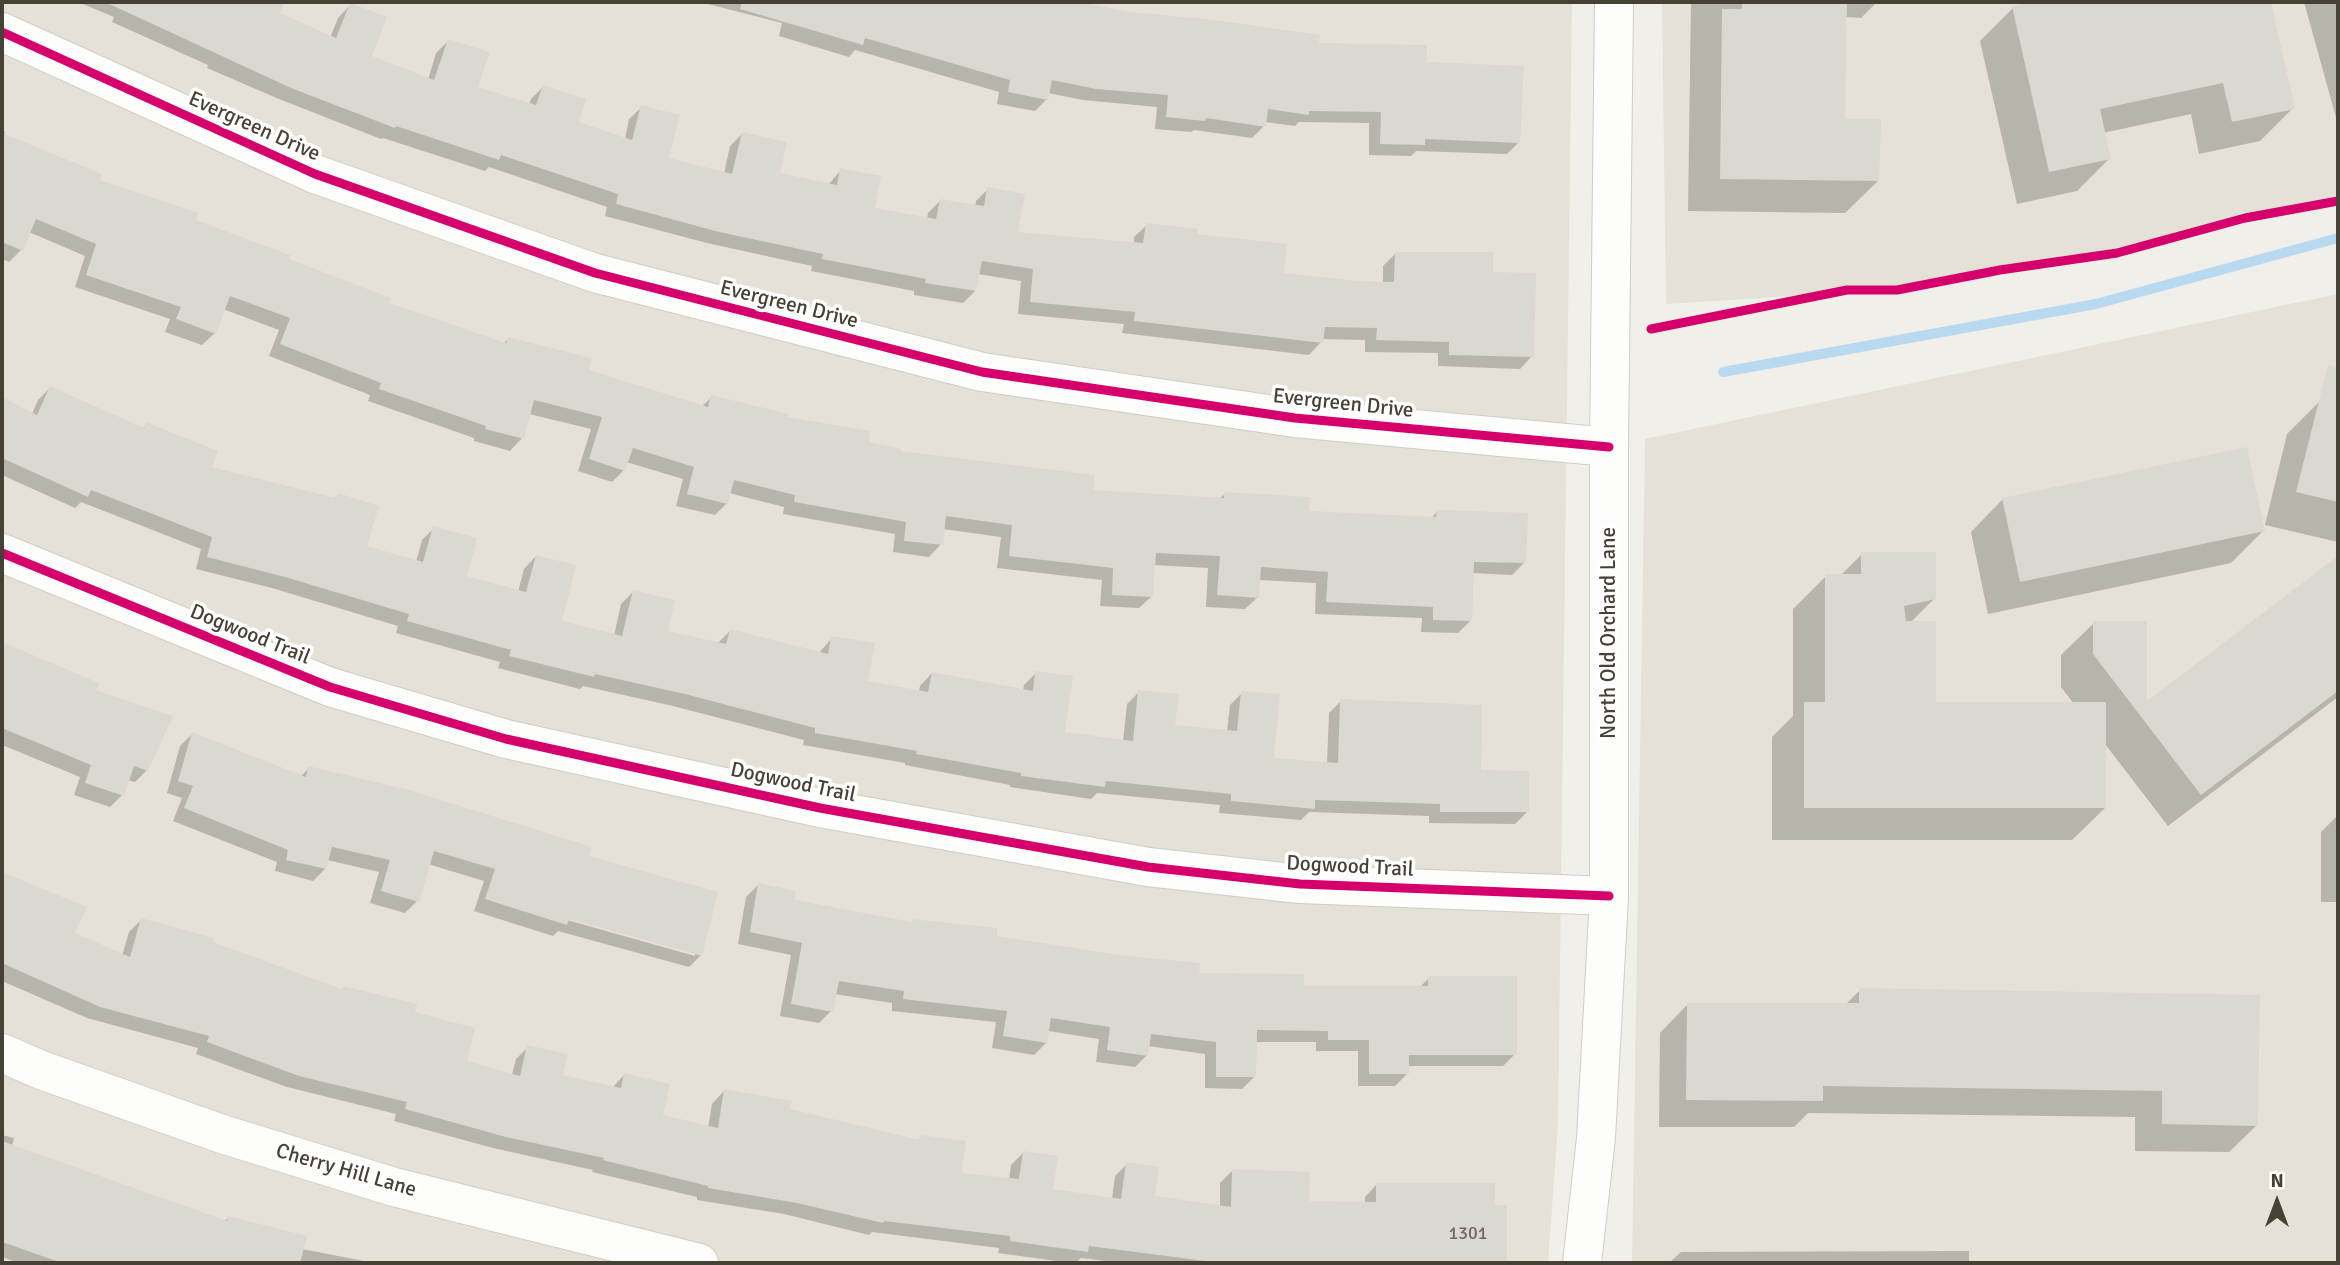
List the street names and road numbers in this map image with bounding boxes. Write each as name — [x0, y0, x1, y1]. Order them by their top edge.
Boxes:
street label: Evergreen Drive — [184, 87, 324, 167]
street label: Evergreen Drive — [717, 276, 861, 334]
street label: Evergreen Drive — [1271, 384, 1415, 424]
street label: North Old Orchard Lane — [1596, 527, 1622, 739]
street label: Dogwood Trail — [186, 599, 314, 671]
street label: Dogwood Trail — [728, 757, 858, 809]
street label: Dogwood Trail — [1286, 851, 1414, 883]
street label: Cherry Hill Lane — [273, 1139, 419, 1203]

